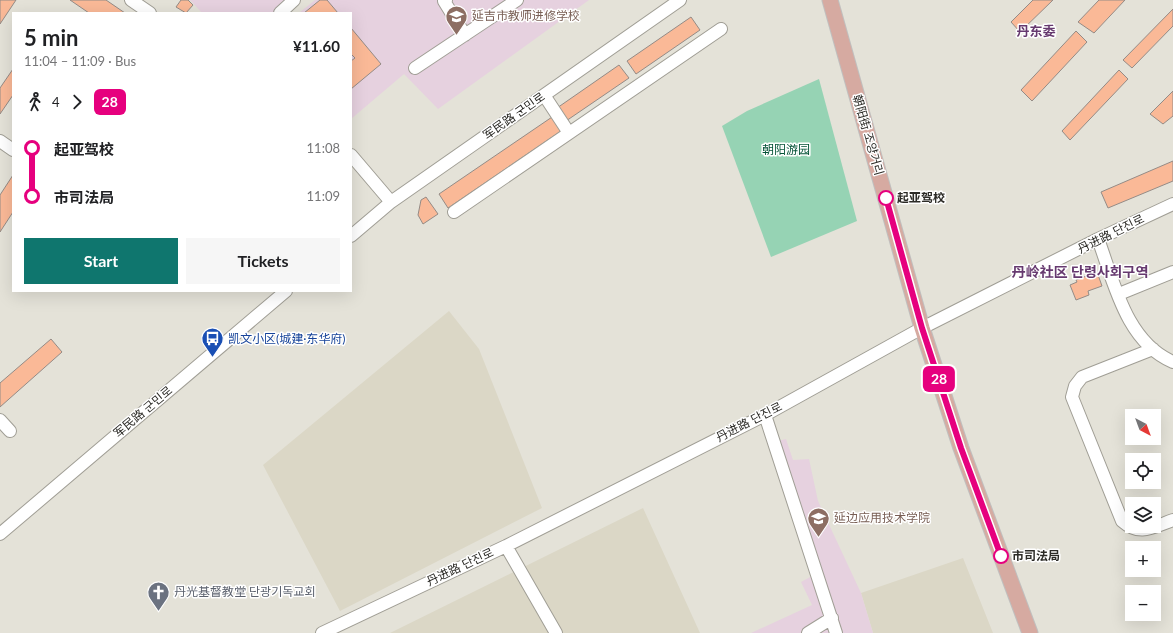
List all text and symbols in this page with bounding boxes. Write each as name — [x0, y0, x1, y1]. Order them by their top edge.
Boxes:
school or university icon: 延吉市教师进修学校 — [444, 3, 470, 36]
place label: 延吉市教师进修学校 — [472, 8, 580, 23]
district label: 丹东委 — [1016, 23, 1056, 39]
text: 5 min — [24, 24, 79, 51]
text: ¥11.60 — [293, 37, 340, 55]
text: 11:04 – 11:09 · Bus — [24, 53, 136, 69]
street label: 军民路 군민로 — [480, 89, 548, 142]
icon: walk — [24, 91, 46, 113]
icon: forward — [66, 91, 88, 113]
text: 28 — [102, 93, 118, 110]
street label: 朝阳街 조양거리 — [850, 93, 887, 177]
text: 4 — [52, 94, 60, 110]
text: 起亚驾校 — [54, 140, 114, 158]
text: 11:08 — [307, 140, 340, 156]
park label: 朝阳游园 — [762, 142, 810, 157]
text: 市司法局 — [54, 188, 114, 206]
text: 11:09 — [307, 188, 340, 204]
marker: 起亚驾校 — [878, 190, 894, 206]
place label: 起亚驾校 — [897, 190, 945, 205]
street label: 丹进路 단진로 — [1075, 211, 1147, 256]
button: Start — [24, 238, 178, 284]
button: Tickets — [186, 238, 340, 284]
district label: 丹岭社区 단령사회구역 — [1012, 263, 1148, 280]
bus stop icon: 凯文小区(城建·东华府) — [199, 326, 225, 359]
place label: 凯文小区(城建·东华府) — [228, 331, 346, 346]
line badge: 28 — [921, 366, 957, 392]
text: 28 — [931, 370, 947, 387]
street label: 军民路 군민로 — [110, 383, 175, 441]
street label: 丹进路 단진로 — [713, 398, 784, 445]
north arrow — [1125, 409, 1161, 445]
map controls — [1125, 409, 1161, 621]
button: locate — [1125, 453, 1161, 489]
button: layers — [1125, 497, 1161, 533]
school or university icon: 延边应用技术学院 — [805, 505, 831, 538]
place label: 延边应用技术学院 — [834, 510, 930, 525]
button: + — [1125, 541, 1161, 577]
street label: 丹进路 단진로 — [424, 544, 496, 589]
marker: 市司法局 — [993, 548, 1009, 564]
place label: 市司法局 — [1012, 548, 1060, 563]
church icon: 丹光基督教堂 단광기독교회 — [145, 579, 171, 612]
place label: 丹光基督教堂 단광기독교회 — [174, 584, 315, 599]
button: − — [1125, 585, 1161, 621]

